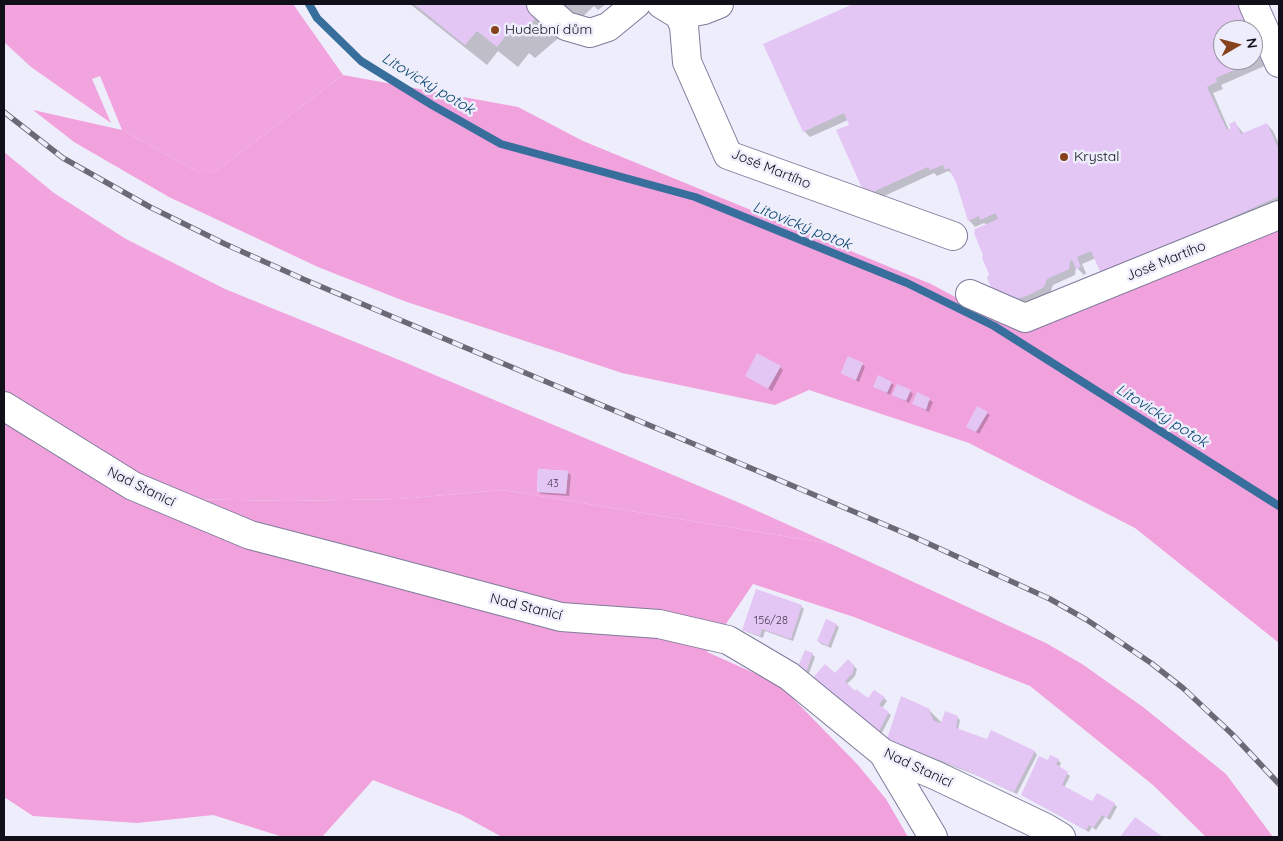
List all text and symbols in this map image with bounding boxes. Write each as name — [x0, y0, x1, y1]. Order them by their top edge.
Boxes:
north arrow — [1213, 20, 1263, 70]
place label: Hudební dům — [505, 22, 592, 38]
marker: Hudební dům — [489, 24, 501, 36]
text: N — [1242, 37, 1261, 49]
water label: Litovický potok — [378, 49, 478, 119]
street label: José Martího — [729, 145, 813, 193]
place label: Krystal — [1074, 149, 1120, 165]
marker: Krystal — [1058, 151, 1070, 163]
water label: Litovický potok — [750, 198, 854, 254]
street label: José Martího — [1124, 237, 1208, 285]
water label: Litovický potok — [1113, 381, 1211, 451]
street label: Nad Stanicí — [104, 463, 178, 511]
house number: 43 — [547, 477, 559, 491]
street label: Nad Stanicí — [488, 590, 564, 624]
house number: 156/28 — [754, 614, 788, 628]
street label: Nad Stanicí — [881, 745, 955, 791]

